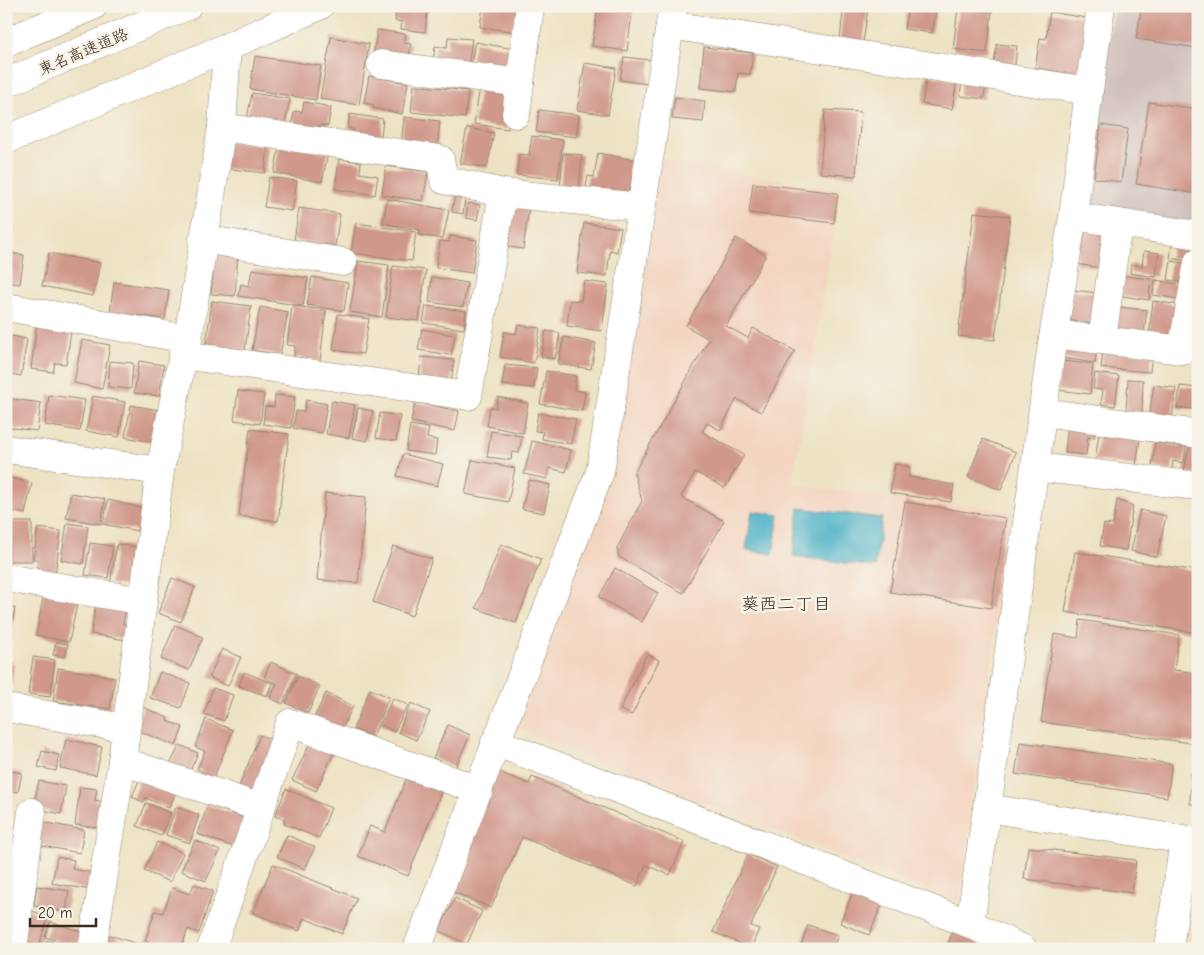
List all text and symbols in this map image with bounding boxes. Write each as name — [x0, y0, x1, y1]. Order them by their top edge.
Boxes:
street label: 東名高速道路 — [36, 25, 131, 79]
district label: 葵西二丁目 — [741, 594, 831, 615]
scale bar — [30, 895, 96, 927]
text: 20 m — [38, 904, 72, 922]

